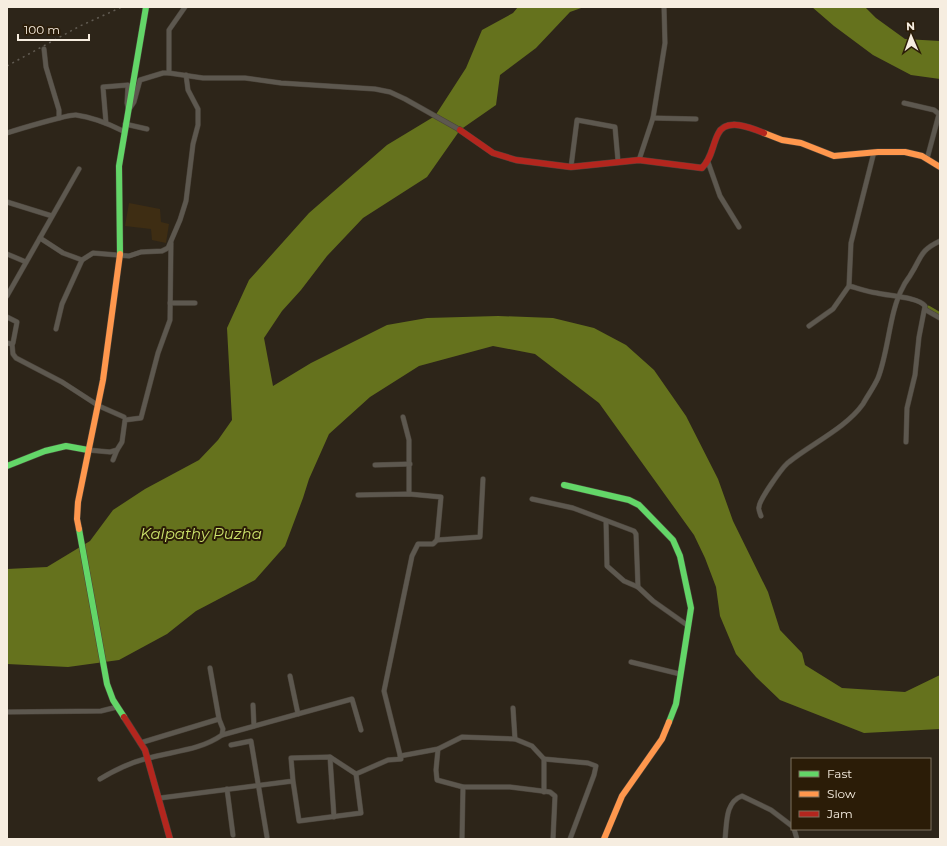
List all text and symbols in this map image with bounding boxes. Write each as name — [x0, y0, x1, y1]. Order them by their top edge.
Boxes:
scale bar — [18, 16, 89, 42]
north arrow — [891, 16, 931, 56]
text: N — [906, 19, 915, 33]
text: 100 m — [24, 22, 60, 37]
water label: Kalpathy Puzha — [140, 524, 262, 543]
legend — [791, 758, 931, 830]
text: Fast — [827, 766, 852, 781]
text: Slow — [827, 786, 856, 801]
text: Jam — [826, 806, 853, 821]

